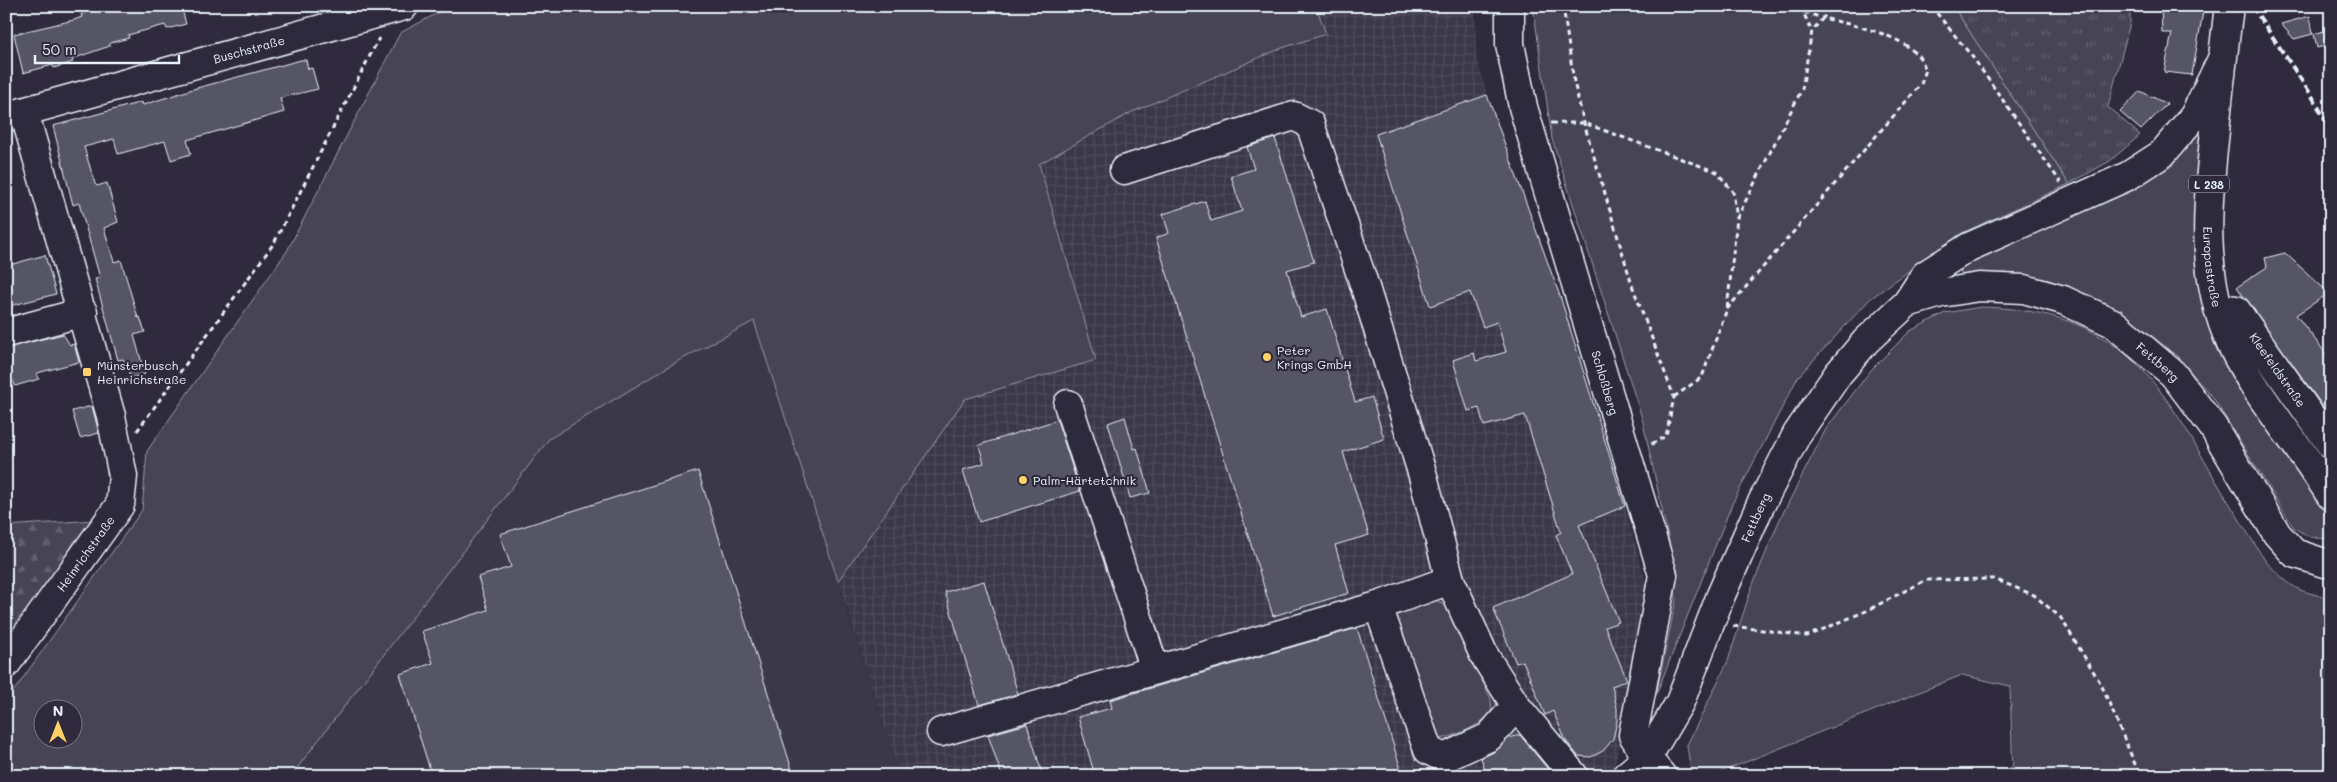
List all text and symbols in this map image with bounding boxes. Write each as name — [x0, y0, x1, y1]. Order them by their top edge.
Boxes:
scale bar — [35, 32, 179, 64]
street label: Buschstraße — [211, 32, 286, 67]
text: 50 m — [42, 39, 77, 59]
road number: L 238 — [2189, 175, 2229, 192]
street label: Europastraße — [2200, 226, 2225, 309]
street label: Kleefeldstraße — [2246, 329, 2310, 410]
street label: Fettberg — [2133, 338, 2184, 385]
place label: Peter Krings GmbH — [1277, 342, 1352, 372]
street label: Schloßberg — [1588, 348, 1623, 417]
marker: Peter Krings GmbH — [1261, 351, 1273, 363]
place label: Münsterbusch Heinrichstraße — [97, 357, 186, 387]
marker: Münsterbusch Heinrichstraße — [81, 366, 93, 378]
place label: Palm-Härtetchnik — [1033, 472, 1136, 488]
marker: Palm-Härtetchnik — [1017, 474, 1029, 486]
street label: Fettberg — [1737, 490, 1774, 545]
street label: Heinrichstraße — [53, 512, 118, 595]
north arrow — [32, 700, 82, 750]
text: N — [53, 701, 63, 720]

